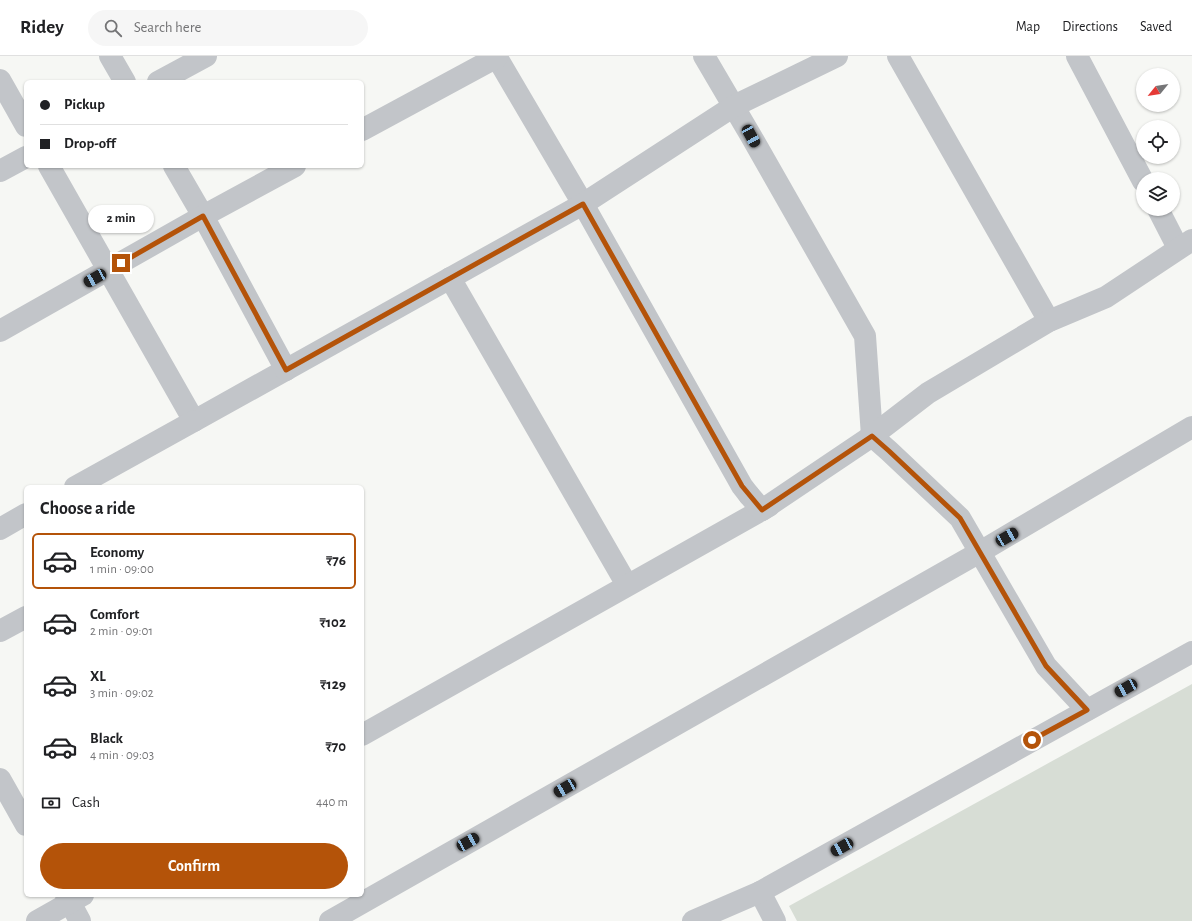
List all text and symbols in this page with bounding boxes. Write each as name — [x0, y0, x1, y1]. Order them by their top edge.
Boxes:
search box — [88, 10, 368, 46]
icon: search — [102, 17, 124, 39]
text: Ridey — [20, 18, 64, 37]
text: Search here — [134, 20, 201, 35]
text: Map — [1016, 20, 1040, 34]
text: Directions — [1062, 20, 1118, 34]
text: Saved — [1140, 20, 1172, 34]
north arrow — [1136, 68, 1180, 112]
map controls — [1136, 68, 1180, 216]
text: Pickup — [64, 97, 105, 112]
button: locate — [1136, 120, 1180, 164]
car — [740, 123, 762, 149]
text: Drop-off — [64, 136, 116, 151]
button: layers — [1136, 172, 1180, 216]
callout: 2 min — [88, 205, 154, 233]
text: 2 min — [107, 212, 135, 225]
route end — [112, 254, 130, 272]
car — [82, 267, 108, 289]
text: Choose a ride — [40, 500, 135, 518]
car — [994, 526, 1020, 548]
icon: car — [42, 543, 78, 579]
text: Economy — [90, 545, 144, 560]
text: ₹76 — [326, 553, 346, 568]
text: 1 min · 09:00 — [90, 563, 154, 576]
icon: car — [42, 605, 78, 641]
text: Comfort — [90, 607, 139, 622]
text: ₹102 — [319, 615, 346, 630]
text: 2 min · 09:01 — [90, 625, 153, 638]
icon: car — [42, 667, 78, 703]
text: XL — [90, 669, 106, 684]
text: ₹129 — [320, 677, 346, 692]
car — [1113, 677, 1139, 699]
text: 3 min · 09:02 — [90, 687, 154, 700]
icon: car — [42, 729, 78, 765]
text: Black — [90, 731, 123, 746]
route start — [1023, 731, 1041, 749]
text: ₹70 — [325, 739, 346, 754]
text: 4 min · 09:03 — [90, 749, 154, 762]
car — [552, 777, 578, 799]
icon: cash — [40, 792, 62, 814]
text: Cash — [72, 795, 100, 810]
text: 440 m — [316, 796, 348, 809]
car — [455, 831, 481, 853]
car — [829, 836, 855, 858]
button: Confirm — [40, 843, 348, 889]

